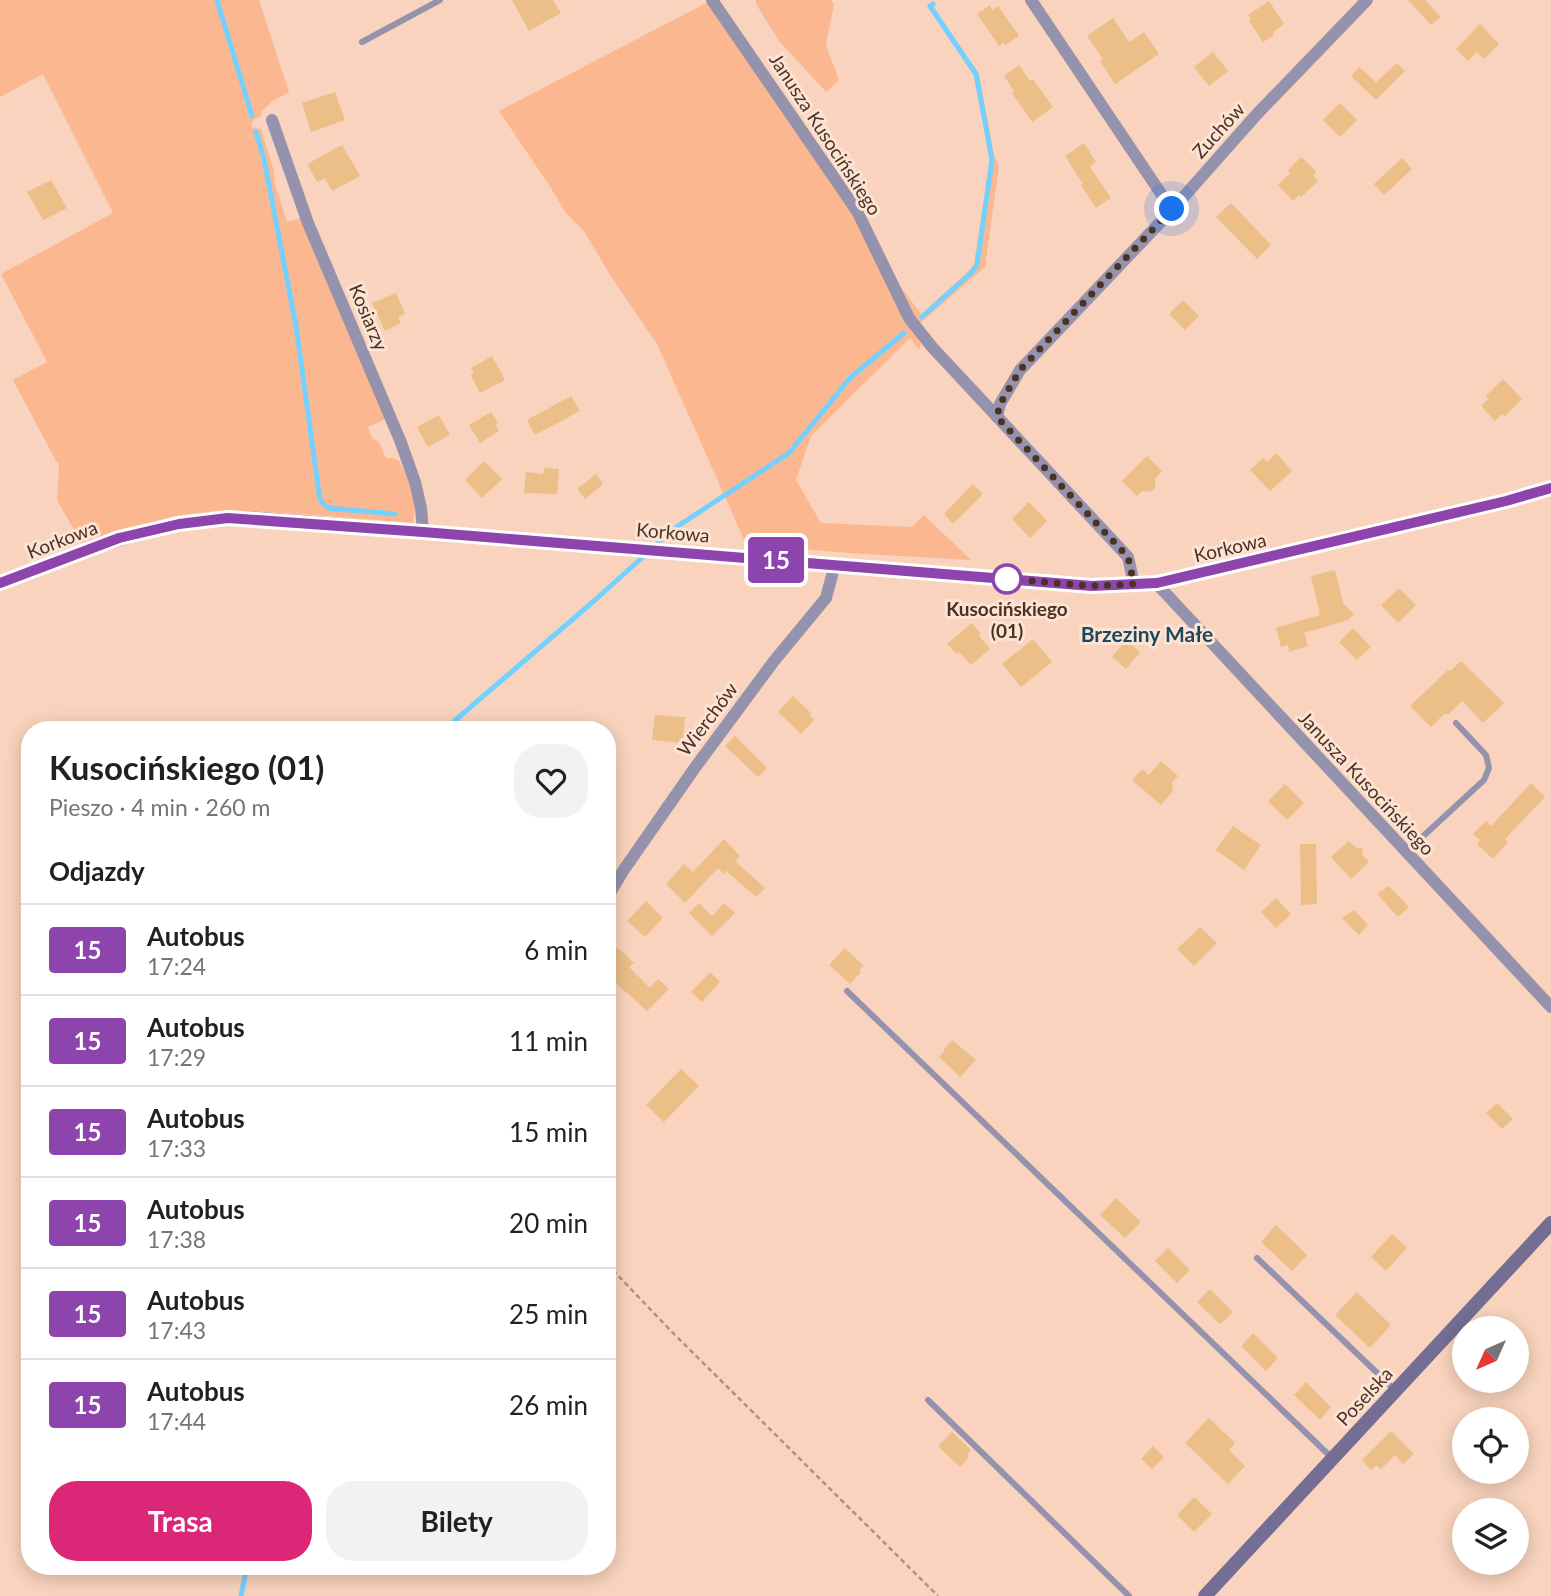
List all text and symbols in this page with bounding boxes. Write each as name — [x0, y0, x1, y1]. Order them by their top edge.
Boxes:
street label: Janusza Kusocińskiego — [765, 49, 887, 219]
street label: Zuchów — [1187, 97, 1249, 163]
your location — [1154, 191, 1189, 226]
street label: Kosiarzy — [345, 280, 393, 354]
street label: Korkowa — [24, 515, 100, 563]
street label: Korkowa — [635, 517, 711, 547]
street label: Korkowa — [1192, 528, 1268, 566]
line badge: 15 — [744, 537, 808, 583]
text: 15 — [762, 545, 790, 574]
marker: Kusocińskiego (01) — [992, 564, 1022, 594]
place label: Kusocińskiego (01) — [946, 597, 1068, 642]
district label: Brzeziny Małe — [1081, 621, 1213, 646]
street label: Wierchów — [672, 678, 742, 760]
street label: Janusza Kusocińskiego — [1294, 706, 1440, 860]
button: heart — [514, 744, 588, 818]
text: Kusocińskiego (01) — [49, 747, 324, 787]
text: Pieszo · 4 min · 260 m — [49, 793, 270, 821]
text: Odjazdy — [49, 855, 145, 887]
text: Autobus — [147, 920, 245, 952]
text: 6 min — [524, 934, 588, 966]
text: 15 — [74, 935, 101, 964]
text: 17:24 — [147, 952, 206, 980]
text: Autobus — [147, 1011, 245, 1043]
text: 11 min — [509, 1025, 588, 1057]
text: 15 — [74, 1026, 101, 1055]
text: 17:29 — [147, 1043, 206, 1071]
text: Autobus — [147, 1102, 245, 1134]
text: 15 min — [509, 1116, 588, 1148]
text: 15 — [74, 1117, 101, 1146]
text: 17:33 — [147, 1134, 206, 1162]
text: Autobus — [147, 1193, 245, 1225]
text: 20 min — [509, 1207, 588, 1239]
text: 15 — [74, 1208, 101, 1237]
text: 17:38 — [147, 1225, 206, 1253]
text: Autobus — [147, 1284, 245, 1316]
text: 25 min — [509, 1298, 588, 1330]
text: 15 — [74, 1299, 101, 1328]
text: 17:43 — [147, 1316, 206, 1344]
north arrow — [1452, 1316, 1530, 1393]
map controls — [1452, 1316, 1529, 1575]
street label: Poselska — [1331, 1362, 1397, 1430]
text: Autobus — [147, 1375, 245, 1407]
text: 26 min — [509, 1389, 588, 1421]
text: 15 — [74, 1390, 101, 1419]
text: 17:44 — [147, 1407, 206, 1435]
button: locate — [1452, 1407, 1529, 1484]
button: Trasa — [49, 1481, 312, 1561]
button: Bilety — [326, 1481, 588, 1561]
button: layers — [1452, 1498, 1529, 1575]

